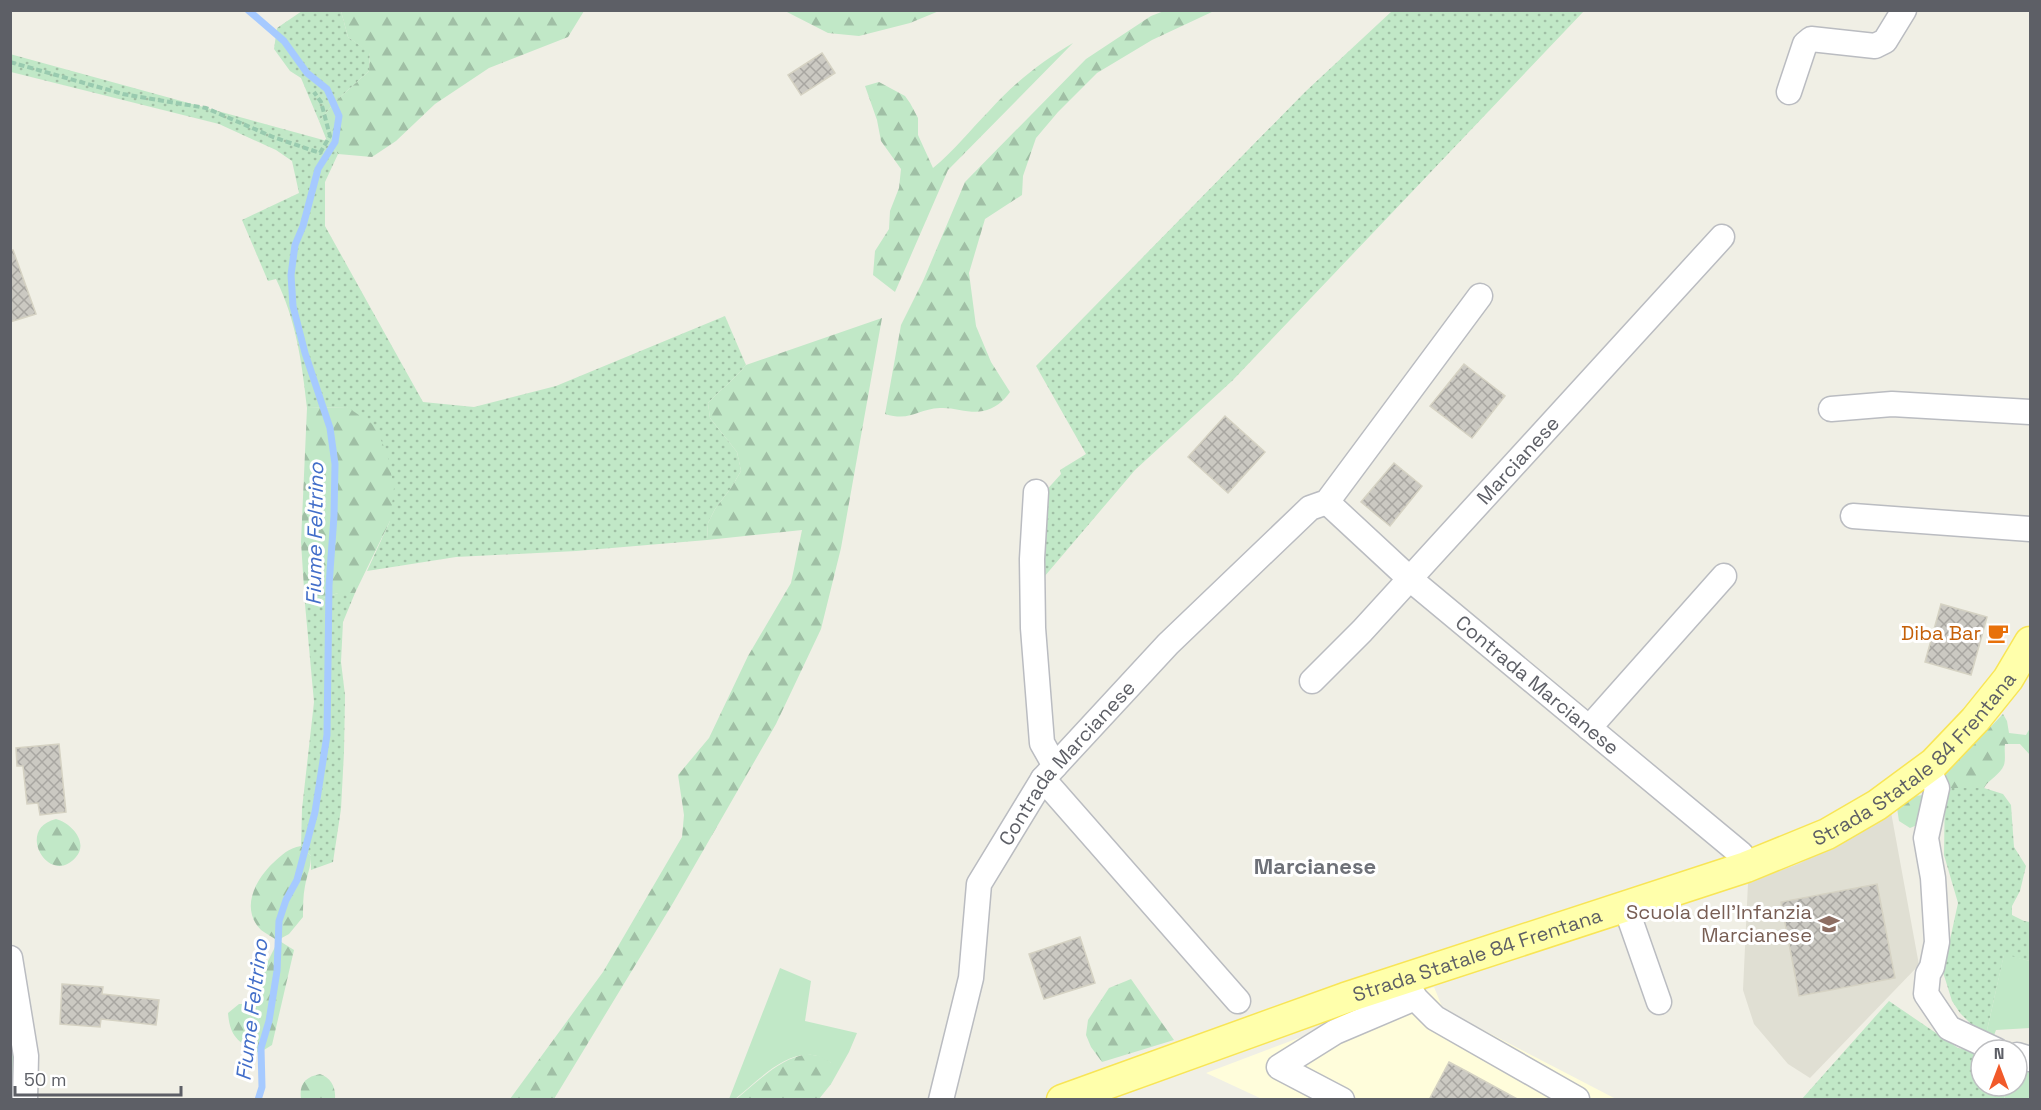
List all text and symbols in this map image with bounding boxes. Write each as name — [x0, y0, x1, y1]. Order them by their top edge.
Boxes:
street label: Marcianese — [1471, 411, 1565, 510]
water label: Fiume Feltrino — [300, 461, 329, 606]
street label: Contrada Marcianese — [1450, 609, 1625, 761]
place label: Diba Bar — [1901, 620, 1981, 646]
cafe icon: Diba Bar — [1986, 621, 2010, 645]
street label: Strada Statale 84 Frentana — [1809, 667, 2022, 851]
street label: Contrada Marcianese — [993, 675, 1141, 850]
district label: Marcianese — [1254, 852, 1376, 880]
place label: Scuola dell'Infanzia Marcianese — [1626, 899, 1812, 948]
street label: Strada Statale 84 Frentana — [1349, 902, 1605, 1008]
school or university icon: Scuola dell'Infanzia Marcianese — [1817, 912, 1841, 936]
water label: Fiume Feltrino — [229, 937, 274, 1082]
north arrow — [1969, 1038, 2029, 1098]
text: N — [1994, 1043, 2004, 1064]
scale bar — [15, 1059, 182, 1097]
text: 50 m — [24, 1068, 66, 1091]

